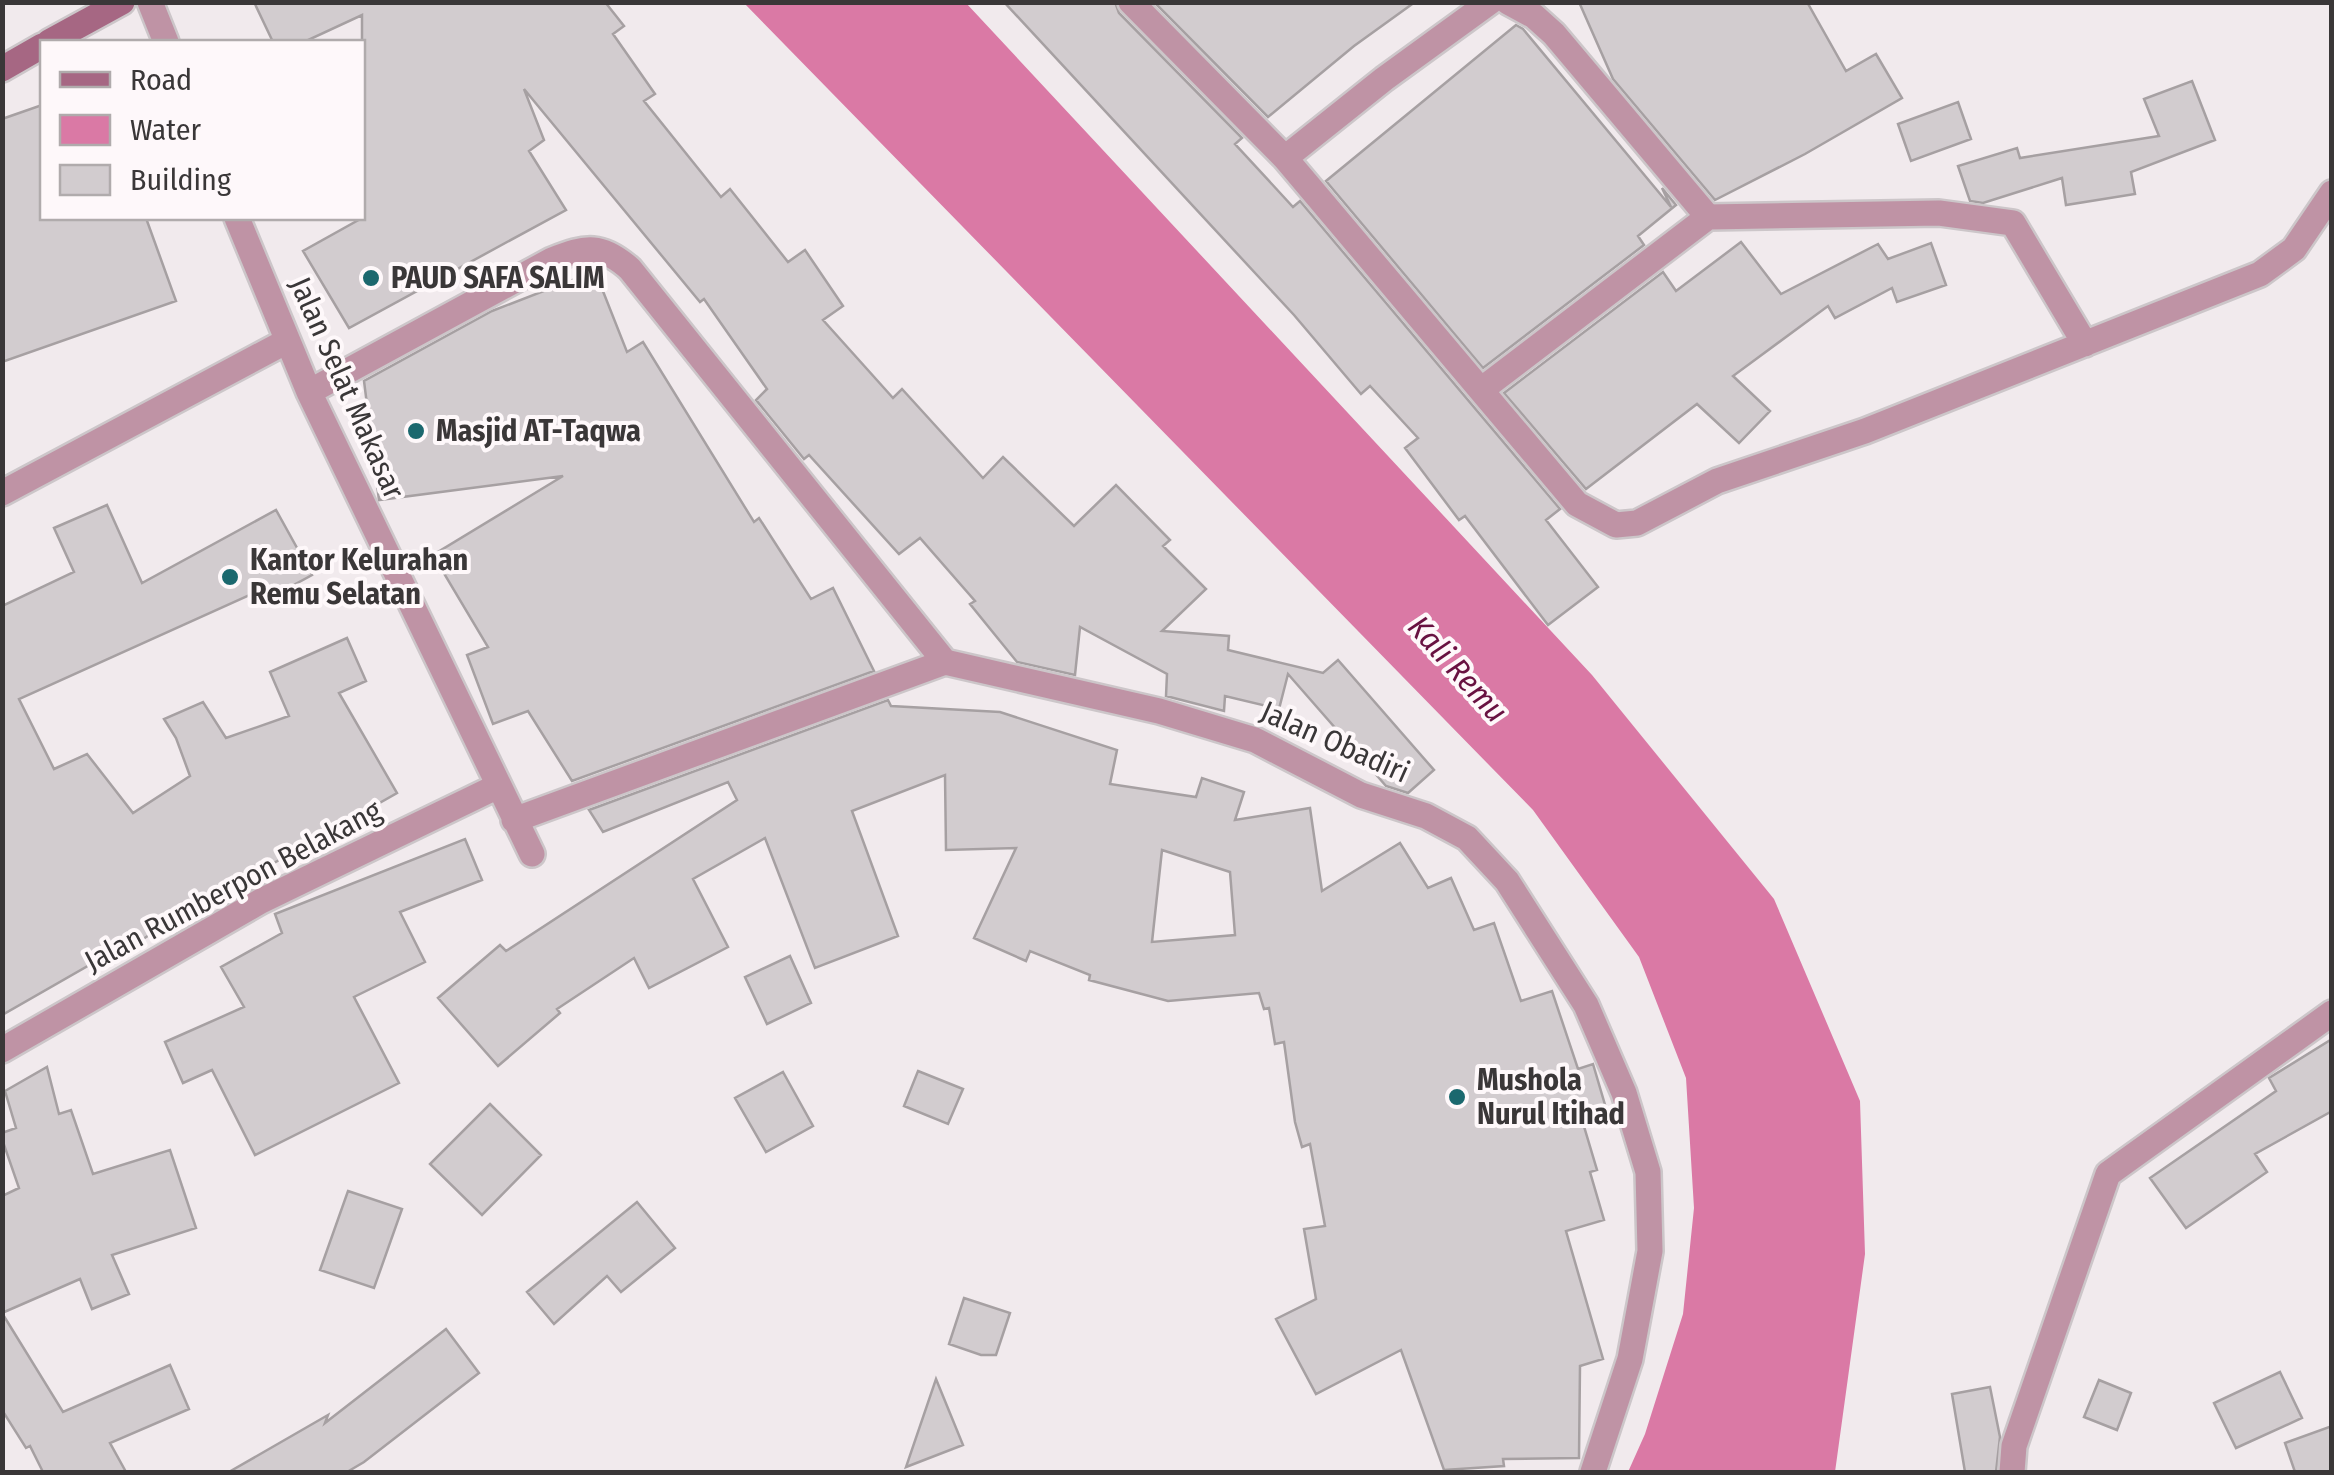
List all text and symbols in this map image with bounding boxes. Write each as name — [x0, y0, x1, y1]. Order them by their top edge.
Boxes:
legend — [40, 40, 365, 220]
text: Road — [130, 62, 192, 98]
text: Water — [130, 112, 201, 148]
text: Building — [130, 162, 232, 198]
place label: PAUD SAFA SALIM — [391, 260, 605, 296]
marker: PAUD SAFA SALIM — [360, 267, 382, 289]
street label: Jalan Selat Makasar — [282, 272, 412, 505]
place label: Masjid AT-Taqwa — [436, 413, 641, 449]
marker: Masjid AT-Taqwa — [405, 420, 427, 442]
place label: Kantor Kelurahan Remu Selatan — [250, 542, 468, 612]
marker: Kantor Kelurahan Remu Selatan — [219, 566, 241, 588]
water label: Kali Remu — [1400, 608, 1516, 730]
street label: Jalan Obadiri — [1255, 693, 1415, 791]
street label: Jalan Rumberpon Belakang — [79, 792, 388, 980]
place label: Mushola Nurul Itihad — [1477, 1062, 1625, 1132]
marker: Mushola Nurul Itihad — [1446, 1086, 1468, 1108]

